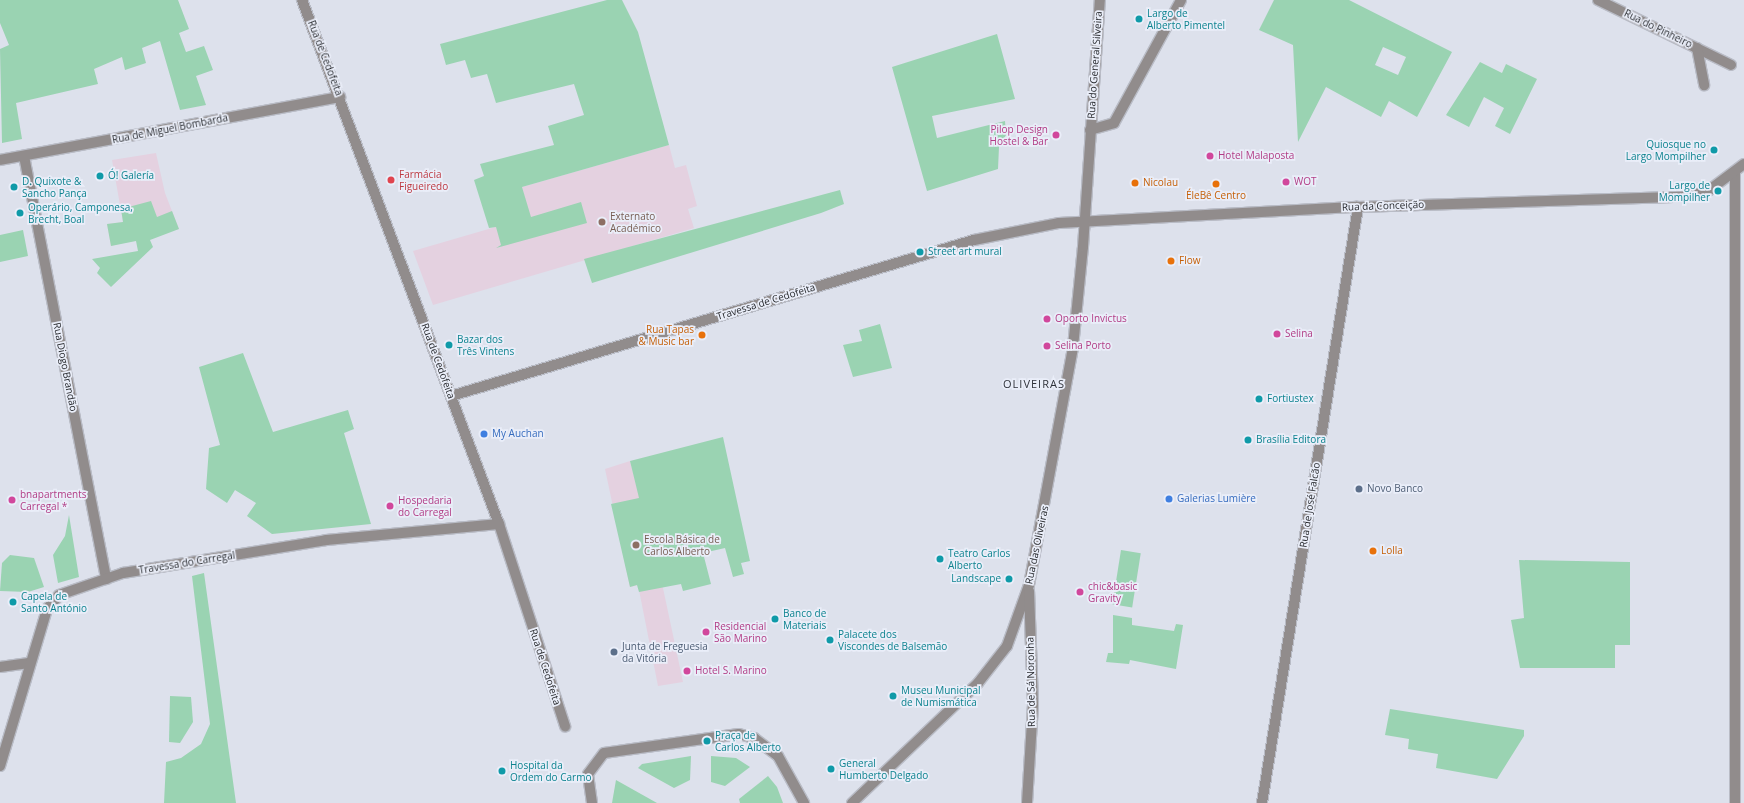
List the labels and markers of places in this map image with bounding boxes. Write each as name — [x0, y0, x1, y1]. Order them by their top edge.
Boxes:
place label: Largo de Alberto Pimentel — [1147, 7, 1225, 30]
marker: Largo de Alberto Pimentel — [1134, 14, 1144, 24]
place label: Pilop Design Hostel & Bar — [990, 123, 1048, 146]
marker: Pilop Design Hostel & Bar — [1051, 130, 1061, 140]
place label: Quiosque no Largo Mompilher — [1626, 138, 1706, 162]
marker: Quiosque no Largo Mompilher — [1709, 145, 1719, 155]
place label: Hotel Malaposta — [1218, 150, 1294, 162]
marker: Hotel Malaposta — [1205, 151, 1215, 161]
place label: Farmácia Figueiredo — [399, 168, 448, 192]
place label: Ó! Galería — [108, 170, 154, 182]
marker: Ó! Galería — [95, 171, 105, 181]
place label: D. Quixote & Sancho Pança — [22, 175, 87, 198]
marker: Farmácia Figueiredo — [386, 175, 396, 185]
place label: WOT — [1294, 176, 1317, 188]
place label: Nicolau — [1143, 177, 1178, 189]
marker: WOT — [1281, 177, 1291, 187]
marker: Nicolau — [1130, 178, 1140, 188]
marker: ÉleBê Centro — [1211, 179, 1221, 189]
place label: Largo de Mompilher — [1659, 179, 1710, 202]
marker: D. Quixote & Sancho Pança — [9, 182, 19, 192]
marker: Largo de Mompilher — [1713, 186, 1723, 196]
place label: ÉleBê Centro — [1186, 190, 1246, 202]
place label: Operário, Camponesa, Brecht, Boal — [28, 201, 133, 224]
marker: Operário, Camponesa, Brecht, Boal — [15, 208, 25, 218]
place label: Externato Académico — [610, 210, 661, 234]
marker: Externato Académico — [597, 217, 607, 227]
place label: Street art mural — [928, 246, 1002, 258]
marker: Street art mural — [915, 247, 925, 257]
place label: Flow — [1179, 255, 1200, 267]
marker: Flow — [1166, 256, 1176, 266]
place label: Oporto Invictus — [1055, 313, 1127, 325]
marker: Oporto Invictus — [1042, 314, 1052, 324]
place label: Rua Tapas & Music bar — [639, 323, 694, 346]
place label: Selina — [1285, 328, 1313, 340]
marker: Selina — [1272, 329, 1282, 339]
marker: Rua Tapas & Music bar — [697, 330, 707, 340]
place label: Bazar dos Três Vintens — [457, 333, 514, 356]
marker: Bazar dos Três Vintens — [444, 340, 454, 350]
place label: Selina Porto — [1055, 340, 1111, 352]
marker: Selina Porto — [1042, 341, 1052, 351]
place label: Fortiustex — [1267, 393, 1314, 405]
marker: Fortiustex — [1254, 394, 1264, 404]
place label: My Auchan — [492, 428, 544, 440]
marker: My Auchan — [479, 429, 489, 439]
place label: Brasília Editora — [1256, 434, 1326, 446]
marker: Brasília Editora — [1243, 435, 1253, 445]
place label: Novo Banco — [1367, 483, 1423, 495]
marker: Novo Banco — [1354, 484, 1364, 494]
place label: bnapartments Carregal * — [20, 488, 86, 512]
place label: Galerias Lumière — [1177, 493, 1256, 505]
place label: Hospedaria do Carregal — [398, 494, 452, 518]
marker: Galerias Lumière — [1164, 494, 1174, 504]
marker: bnapartments Carregal * — [7, 495, 17, 505]
marker: Hospedaria do Carregal — [385, 501, 395, 511]
place label: Escola Básica de Carlos Alberto — [644, 533, 720, 556]
marker: Escola Básica de Carlos Alberto — [631, 540, 641, 550]
place label: Lolla — [1381, 545, 1403, 557]
marker: Lolla — [1368, 546, 1378, 556]
place label: Teatro Carlos Alberto — [948, 547, 1010, 570]
marker: Teatro Carlos Alberto — [935, 554, 945, 564]
place label: Landscape — [951, 573, 1001, 585]
marker: Landscape — [1004, 574, 1014, 584]
place label: chic&basic Gravity — [1088, 580, 1137, 604]
marker: chic&basic Gravity — [1075, 587, 1085, 597]
place label: Capela de Santo António — [21, 590, 87, 614]
marker: Capela de Santo António — [8, 597, 18, 607]
place label: Banco de Materiais — [783, 607, 826, 630]
marker: Banco de Materiais — [770, 614, 780, 624]
place label: Residencial São Marino — [714, 620, 767, 644]
marker: Residencial São Marino — [701, 627, 711, 637]
place label: Palacete dos Viscondes de Balsemão — [838, 628, 947, 652]
marker: Palacete dos Viscondes de Balsemão — [825, 635, 835, 645]
place label: Junta de Freguesia da Vitória — [622, 640, 708, 664]
marker: Junta de Freguesia da Vitória — [609, 647, 619, 657]
place label: Hotel S. Marino — [695, 665, 767, 677]
marker: Hotel S. Marino — [682, 666, 692, 676]
place label: Museu Municipal de Numismática — [901, 684, 981, 708]
marker: Museu Municipal de Numismática — [888, 691, 898, 701]
place label: Praça de Carlos Alberto — [715, 729, 781, 752]
marker: Praça de Carlos Alberto — [702, 736, 712, 746]
place label: General Humberto Delgado — [839, 757, 928, 780]
place label: Hospital da Ordem do Carmo — [510, 759, 591, 782]
marker: General Humberto Delgado — [826, 764, 836, 774]
marker: Hospital da Ordem do Carmo — [497, 766, 507, 776]

